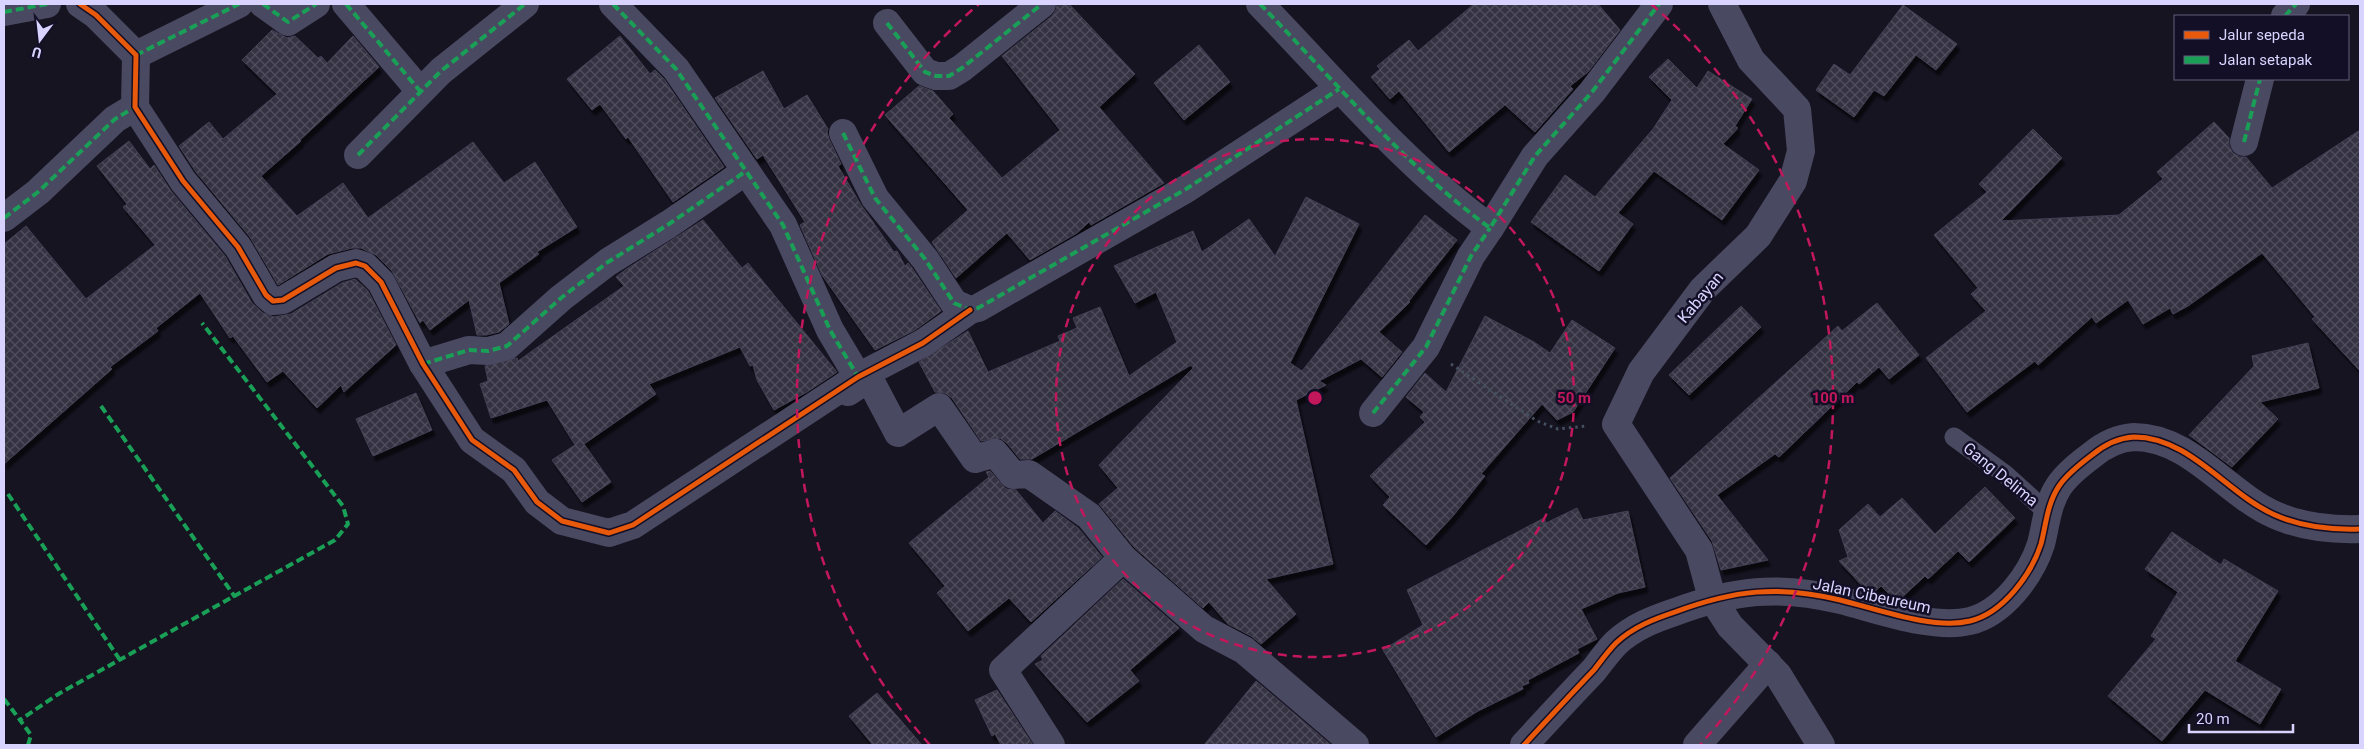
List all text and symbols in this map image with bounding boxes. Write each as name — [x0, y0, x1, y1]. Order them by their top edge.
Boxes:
north arrow — [15, 15, 65, 65]
legend — [2174, 15, 2349, 80]
text: Jalur sepeda — [2219, 26, 2305, 44]
text: U — [30, 44, 43, 61]
text: Jalan setapak — [2219, 51, 2313, 69]
street label: Kabayan — [1673, 268, 1727, 327]
centre of rings — [1306, 389, 1324, 407]
text: 50 m — [1557, 389, 1591, 407]
text: 100 m — [1812, 389, 1854, 407]
street label: Gang Delima — [1959, 438, 2042, 510]
street label: Jalan Cibeureum — [1811, 574, 1933, 617]
scale bar — [2189, 702, 2293, 734]
text: 20 m — [2196, 710, 2230, 728]

